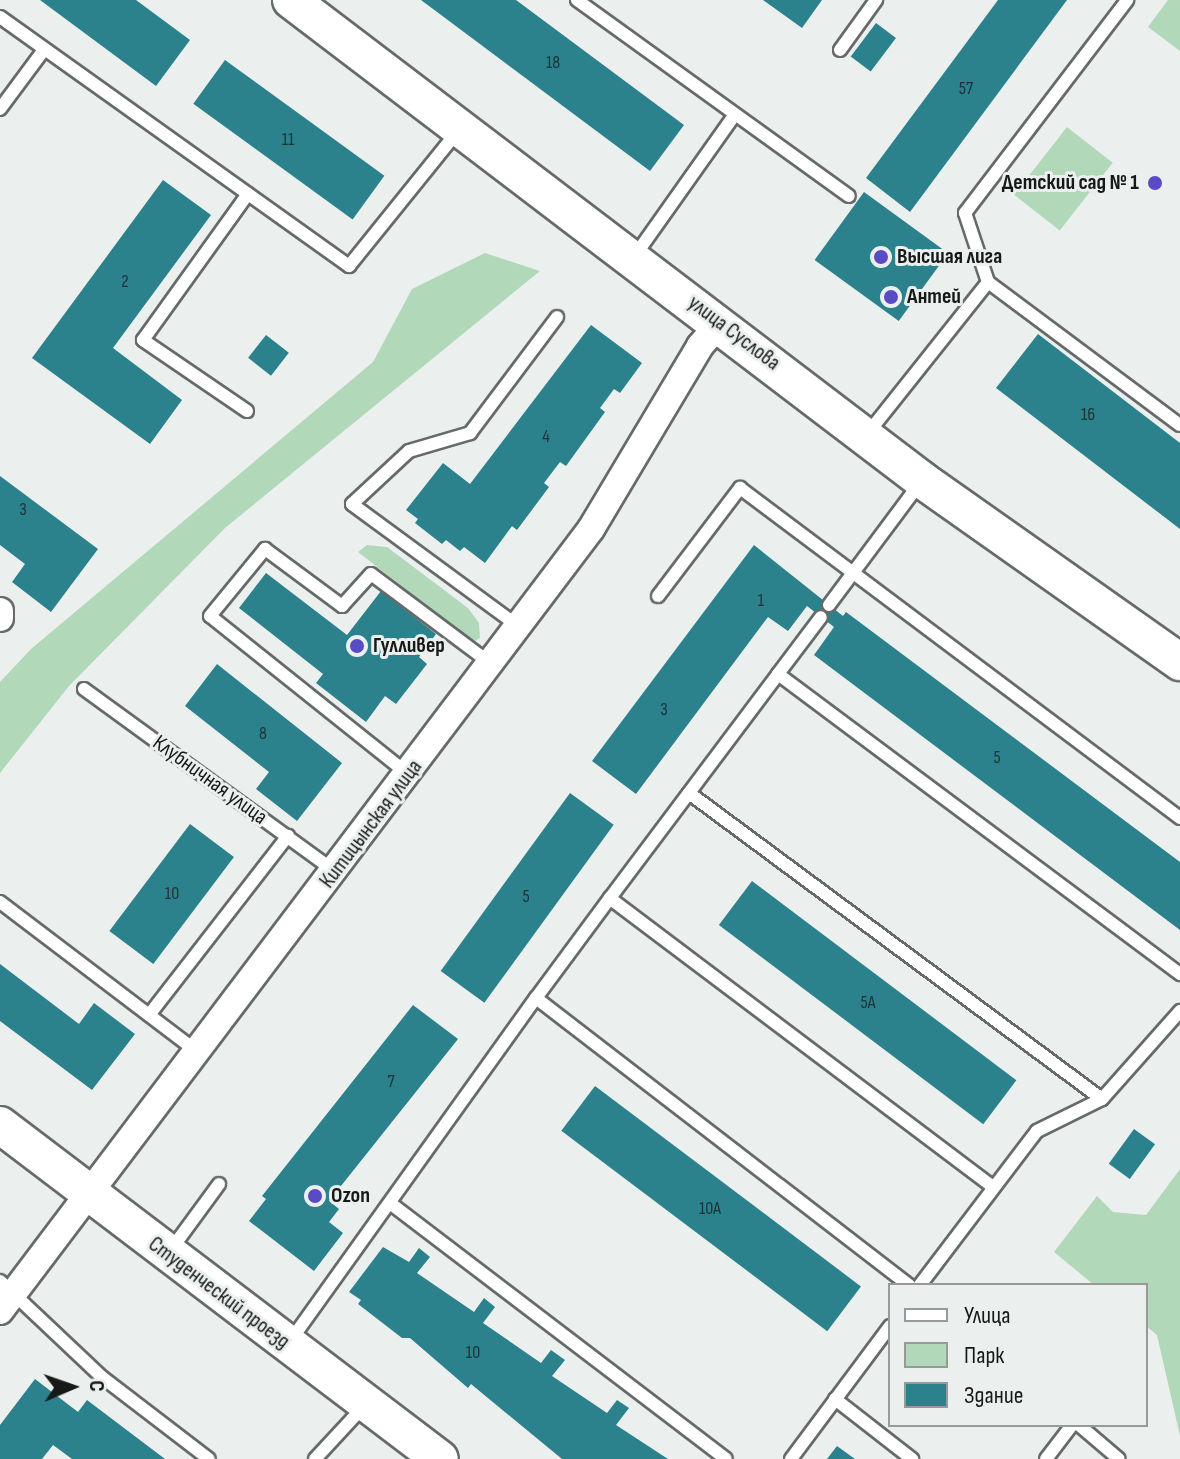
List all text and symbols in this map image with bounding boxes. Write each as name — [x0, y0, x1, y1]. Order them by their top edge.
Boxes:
house number: 18 — [546, 52, 560, 74]
house number: 57 — [959, 78, 973, 100]
house number: 11 — [282, 129, 294, 151]
place label: Детский сад № 1 — [1002, 170, 1139, 196]
marker: Детский сад № 1 — [1146, 174, 1164, 192]
place label: Высшая лига — [897, 244, 1002, 270]
marker: Высшая лига — [872, 248, 890, 266]
house number: 2 — [121, 271, 129, 293]
place label: Антей — [907, 284, 961, 310]
marker: Антей — [882, 288, 900, 306]
street label: улица Суслова — [683, 290, 785, 376]
house number: 16 — [1081, 404, 1095, 426]
house number: 4 — [542, 426, 550, 448]
house number: 3 — [19, 499, 27, 521]
house number: 1 — [758, 590, 764, 612]
place label: Гулливер — [373, 633, 445, 659]
marker: Гулливер — [348, 637, 366, 655]
house number: 3 — [660, 699, 668, 721]
house number: 8 — [259, 723, 267, 745]
street label: Клубничная улица — [148, 730, 272, 830]
house number: 5 — [993, 747, 1001, 769]
street label: Китицынская улица — [314, 755, 428, 893]
house number: 10 — [165, 883, 179, 905]
house number: 5 — [522, 886, 530, 908]
house number: 5А — [861, 992, 875, 1014]
house number: 7 — [387, 1071, 395, 1093]
place label: Ozon — [331, 1183, 370, 1209]
marker: Ozon — [306, 1187, 324, 1205]
house number: 10А — [699, 1198, 721, 1220]
street label: Студенческий проезд — [143, 1231, 295, 1355]
legend — [888, 1283, 1148, 1427]
text: Улица — [964, 1301, 1010, 1330]
text: Парк — [964, 1341, 1004, 1370]
house number: 10 — [466, 1342, 480, 1364]
north arrow — [32, 1347, 112, 1427]
text: С — [83, 1380, 110, 1392]
text: Здание — [964, 1381, 1023, 1410]

